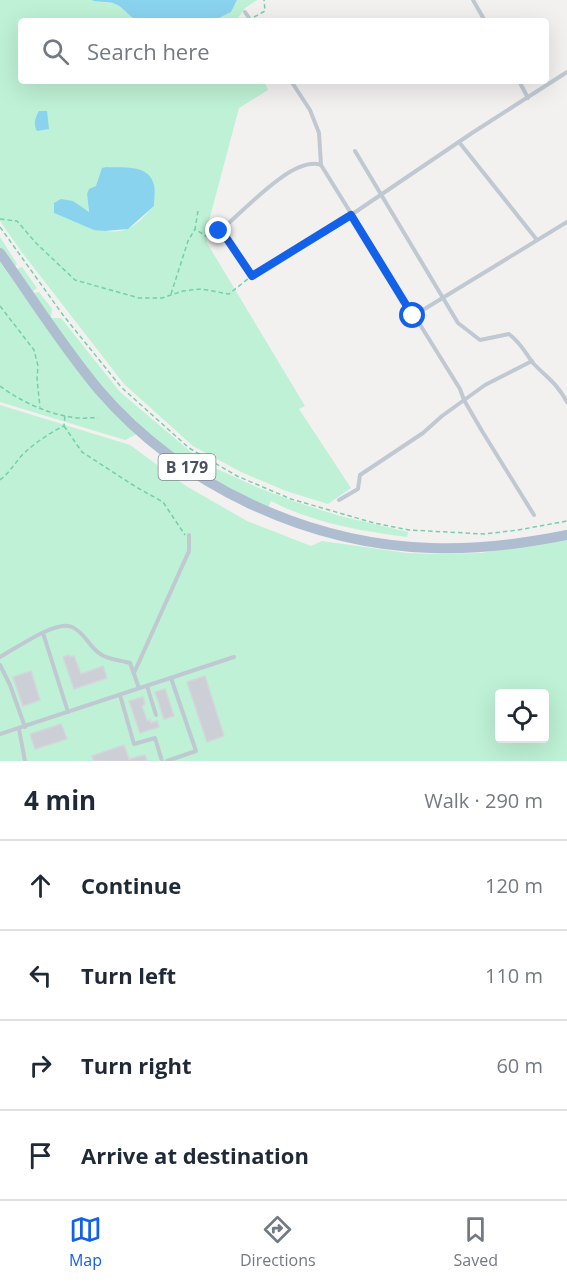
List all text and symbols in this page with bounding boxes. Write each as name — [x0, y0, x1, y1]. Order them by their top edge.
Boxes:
search box — [18, 18, 549, 84]
icon: search — [39, 35, 72, 68]
text: Search here — [87, 36, 210, 66]
route end — [205, 217, 231, 243]
route start — [399, 302, 425, 328]
road number: B 179 — [158, 454, 216, 480]
map controls — [495, 689, 549, 743]
button: locate — [495, 689, 549, 743]
text: 4 min — [24, 782, 96, 818]
text: Walk · 290 m — [424, 787, 543, 814]
icon: ahead — [24, 869, 57, 902]
text: Continue — [81, 870, 181, 900]
text: 120 m — [485, 872, 543, 899]
icon: left — [24, 959, 57, 992]
text: Turn left — [81, 960, 176, 990]
text: 110 m — [485, 962, 543, 989]
icon: right — [24, 1049, 57, 1082]
text: Turn right — [81, 1050, 192, 1080]
text: 60 m — [496, 1052, 543, 1079]
icon: arrive — [24, 1139, 57, 1172]
text: Arrive at destination — [81, 1140, 309, 1170]
tab: Map — [69, 1213, 102, 1271]
tab: Directions — [240, 1213, 316, 1271]
tab: Saved — [454, 1213, 498, 1271]

